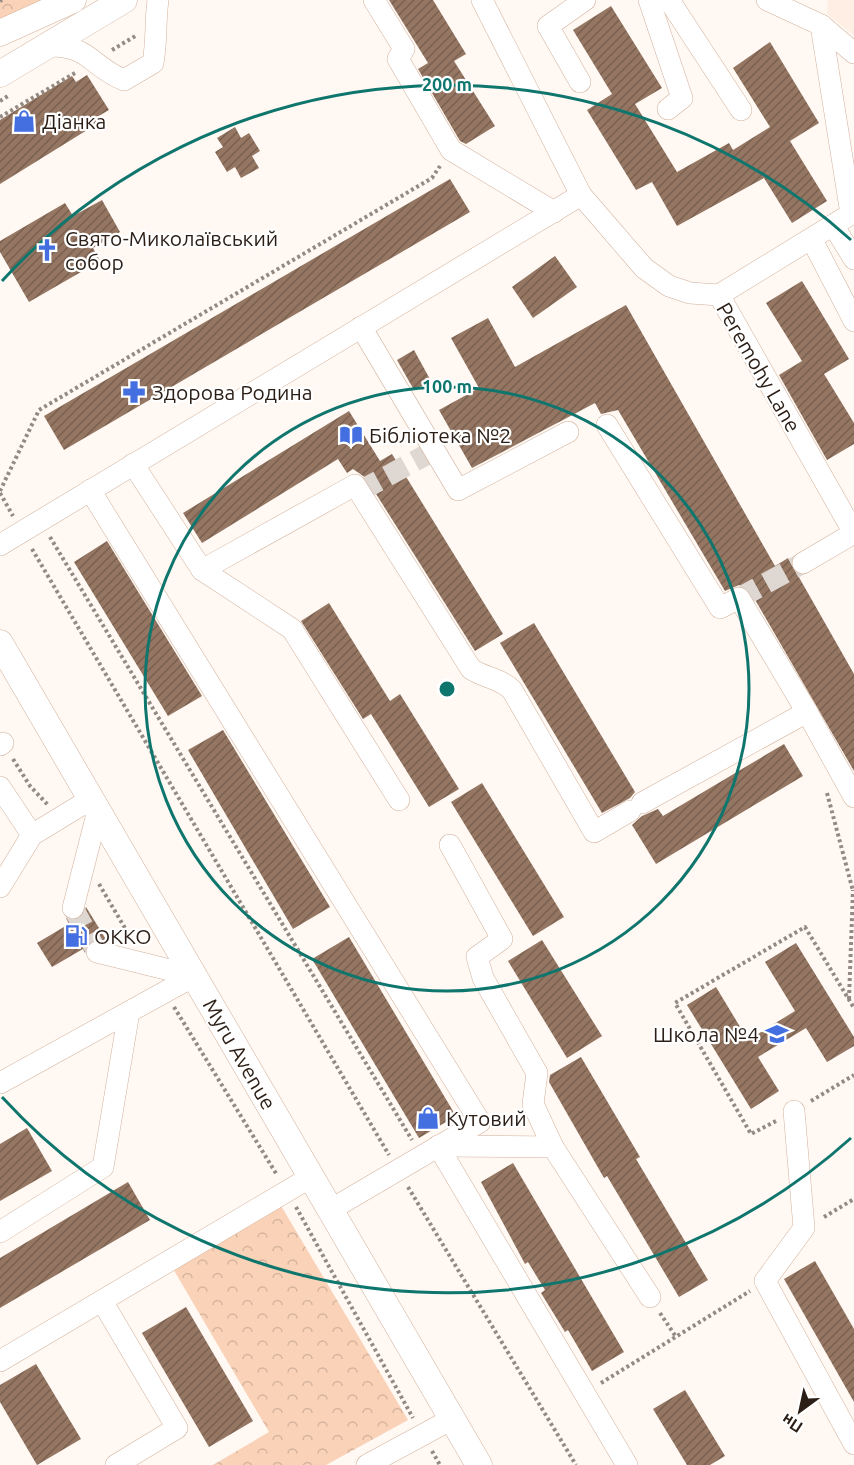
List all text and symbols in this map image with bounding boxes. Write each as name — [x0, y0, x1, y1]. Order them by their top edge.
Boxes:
text: 200 m — [422, 74, 472, 94]
shop icon: Діанка — [11, 108, 37, 134]
place label: Діанка — [42, 109, 106, 133]
place label: Свято-Миколаївський собор — [65, 226, 278, 274]
church icon: Свято-Миколаївський собор — [34, 237, 60, 263]
street label: Peremohy Lane — [712, 298, 806, 436]
text: 100 m — [422, 376, 472, 396]
pharmacy icon: Здорова Родина — [121, 379, 147, 405]
place label: Здорова Родина — [152, 380, 313, 404]
library icon: Бібліотека №2 — [338, 422, 364, 448]
place label: Бібліотека №2 — [369, 423, 511, 447]
centre of rings — [437, 679, 457, 699]
fuel station icon: OKKO — [63, 923, 89, 949]
place label: OKKO — [94, 924, 152, 948]
street label: Myru Avenue — [199, 994, 281, 1114]
school or university icon: Школа №4 — [764, 1021, 790, 1047]
place label: Школа №4 — [653, 1022, 759, 1046]
shop icon: Кутовий — [415, 1105, 441, 1131]
place label: Кутовий — [446, 1106, 527, 1130]
north arrow — [770, 1381, 830, 1441]
text: Пн — [778, 1410, 806, 1437]

